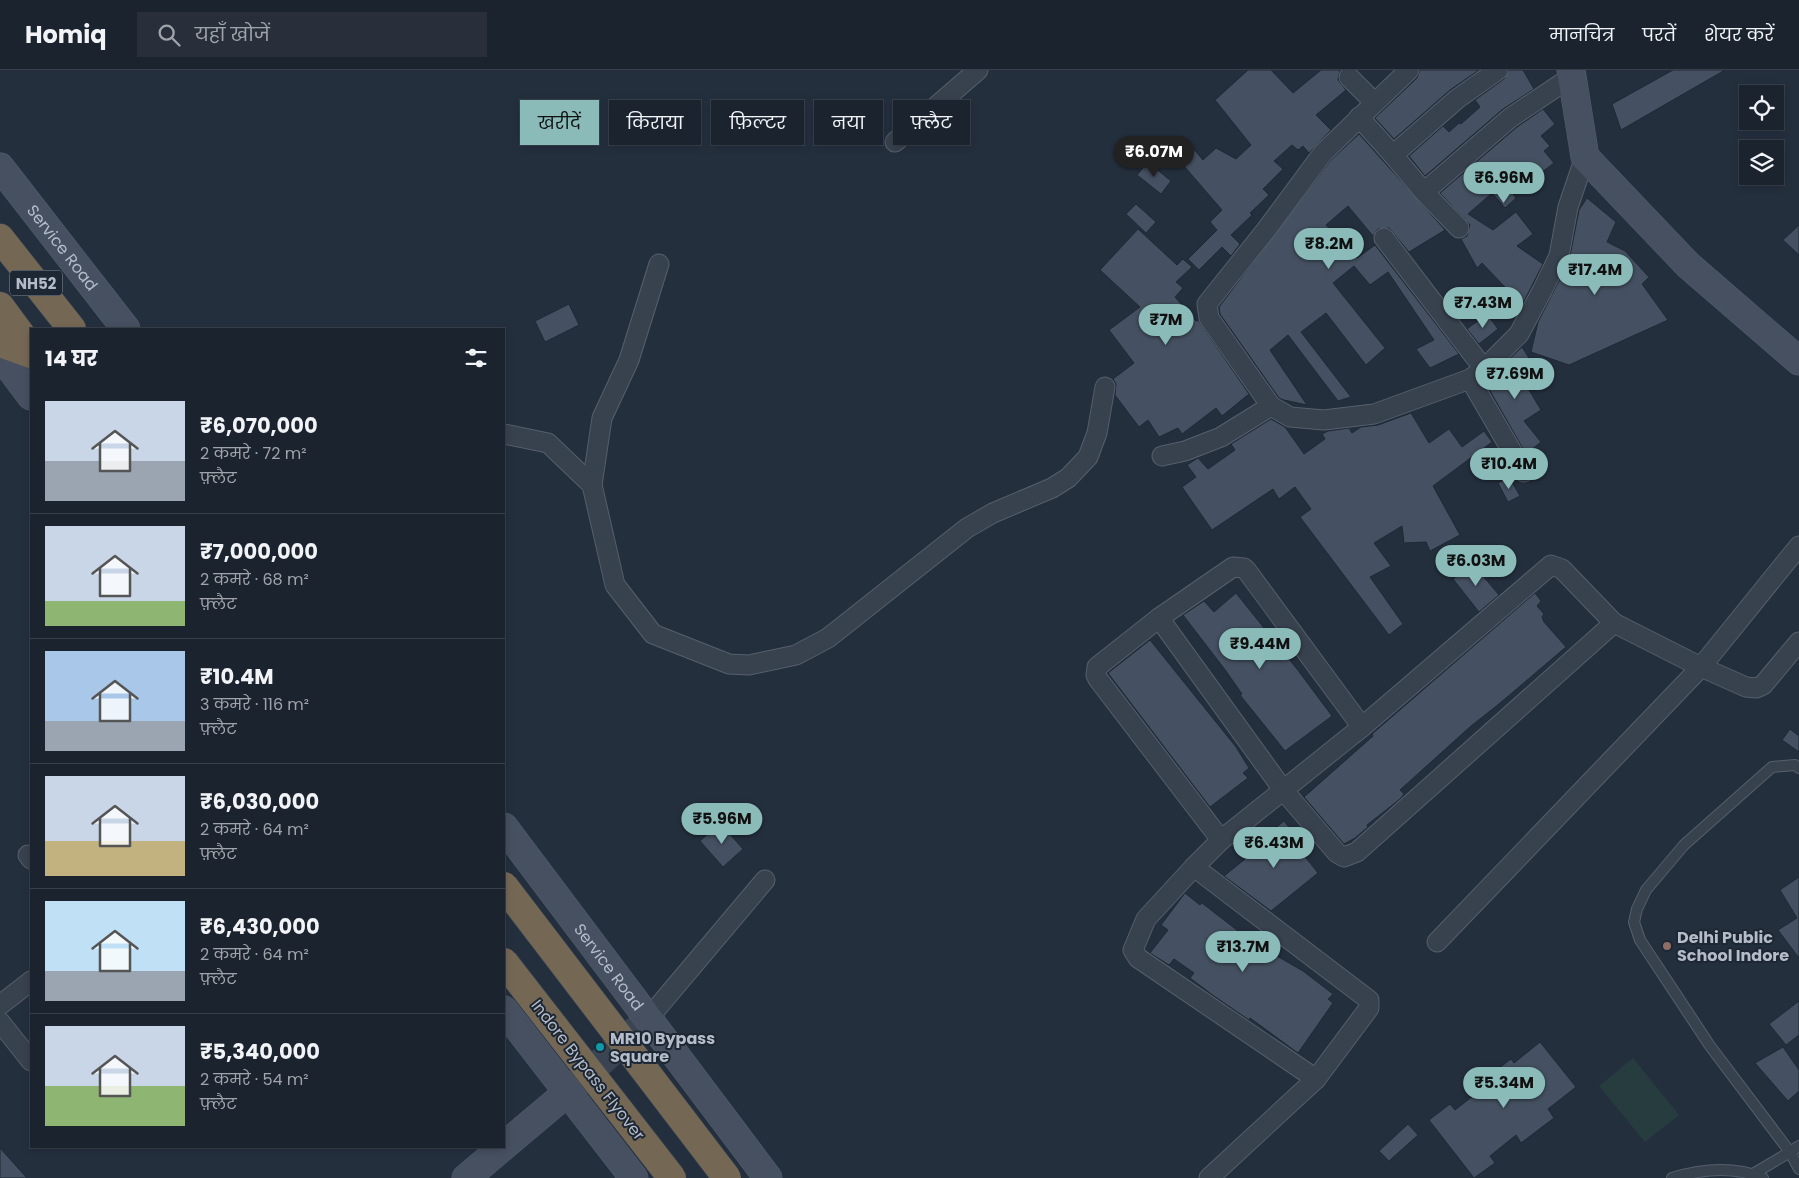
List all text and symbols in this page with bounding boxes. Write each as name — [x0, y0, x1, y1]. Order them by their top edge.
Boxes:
search box — [137, 12, 487, 57]
text: Homiq — [25, 18, 107, 51]
icon: search — [155, 21, 183, 49]
text: यहाँ खोजें — [195, 21, 270, 48]
text: मानचित्र — [1549, 22, 1614, 47]
text: परतें — [1642, 22, 1676, 47]
text: शेयर करें — [1704, 22, 1774, 47]
map controls — [1739, 85, 1784, 185]
button: locate — [1739, 85, 1784, 130]
chip: खरीदें — [520, 100, 599, 145]
chip: किराया — [609, 100, 701, 145]
chip: फ़िल्टर — [711, 100, 804, 145]
chip: नया — [814, 100, 883, 145]
chip: फ़्लैट — [893, 100, 970, 145]
pin: ₹6.07M — [1113, 136, 1195, 178]
text: ₹6.07M — [1125, 140, 1183, 163]
button: layers — [1739, 140, 1784, 185]
pin: ₹6.96M — [1463, 162, 1545, 204]
text: ₹6.96M — [1475, 166, 1534, 189]
street label: Service Road — [22, 199, 104, 296]
pin: ₹8.2M — [1294, 228, 1364, 270]
text: ₹8.2M — [1305, 232, 1353, 255]
pin: ₹17.4M — [1554, 254, 1636, 296]
text: ₹17.4M — [1568, 258, 1622, 281]
road number: NH52 — [10, 270, 62, 296]
pin: ₹7.43M — [1442, 286, 1524, 329]
text: ₹7.43M — [1454, 291, 1512, 314]
pin: ₹7M — [1142, 304, 1190, 346]
text: ₹7M — [1150, 308, 1182, 331]
text: 14 घर — [45, 344, 97, 373]
icon: filters — [462, 344, 490, 372]
pin: ₹7.69M — [1474, 358, 1556, 400]
text: ₹7.69M — [1486, 362, 1544, 385]
text: ₹6,070,000 — [200, 411, 318, 440]
icon: home — [85, 421, 145, 481]
text: 2 कमरे · 72 m² — [200, 442, 306, 465]
pin: ₹10.4M — [1468, 448, 1550, 490]
text: ₹10.4M — [1481, 452, 1537, 475]
text: फ़्लैट — [200, 467, 237, 490]
text: ₹7,000,000 — [200, 537, 318, 566]
pin: ₹6.03M — [1435, 544, 1517, 587]
icon: home — [85, 546, 145, 606]
text: ₹6.03M — [1446, 549, 1506, 572]
text: 2 कमरे · 68 m² — [200, 568, 309, 591]
text: फ़्लैट — [200, 593, 237, 616]
pin: ₹9.44M — [1219, 628, 1301, 670]
text: ₹9.44M — [1230, 632, 1290, 655]
text: ₹10.4M — [200, 662, 274, 691]
icon: home — [85, 671, 145, 731]
text: 3 कमरे · 116 m² — [200, 693, 309, 716]
text: फ़्लैट — [200, 718, 237, 741]
text: ₹6,030,000 — [200, 787, 319, 816]
icon: home — [85, 796, 145, 856]
pin: ₹5.96M — [681, 802, 763, 845]
text: ₹5.96M — [692, 807, 752, 830]
text: 2 कमरे · 64 m² — [200, 818, 309, 841]
pin: ₹6.43M — [1233, 826, 1315, 869]
text: ₹6.43M — [1244, 831, 1304, 854]
text: फ़्लैट — [200, 843, 237, 866]
text: ₹6,430,000 — [200, 912, 320, 941]
street label: Service Road — [569, 918, 650, 1015]
icon: home — [85, 921, 145, 981]
place label: Delhi Public School Indore — [1677, 926, 1789, 967]
pin: ₹13.7M — [1202, 930, 1284, 973]
text: ₹13.7M — [1216, 935, 1270, 958]
marker: Delhi Public School Indore — [1661, 940, 1673, 952]
text: 2 कमरे · 64 m² — [200, 943, 309, 966]
text: फ़्लैट — [200, 968, 237, 991]
street label: Indore Bypass Flyover — [526, 995, 650, 1145]
place label: MR10 Bypass Square — [610, 1027, 715, 1068]
text: ₹5,340,000 — [200, 1037, 320, 1066]
marker: MR10 Bypass Square — [594, 1041, 606, 1053]
icon: home — [85, 1046, 145, 1106]
pin: ₹5.34M — [1463, 1066, 1545, 1109]
text: 2 कमरे · 54 m² — [200, 1068, 309, 1091]
text: ₹5.34M — [1474, 1071, 1534, 1094]
text: फ़्लैट — [200, 1093, 237, 1116]

